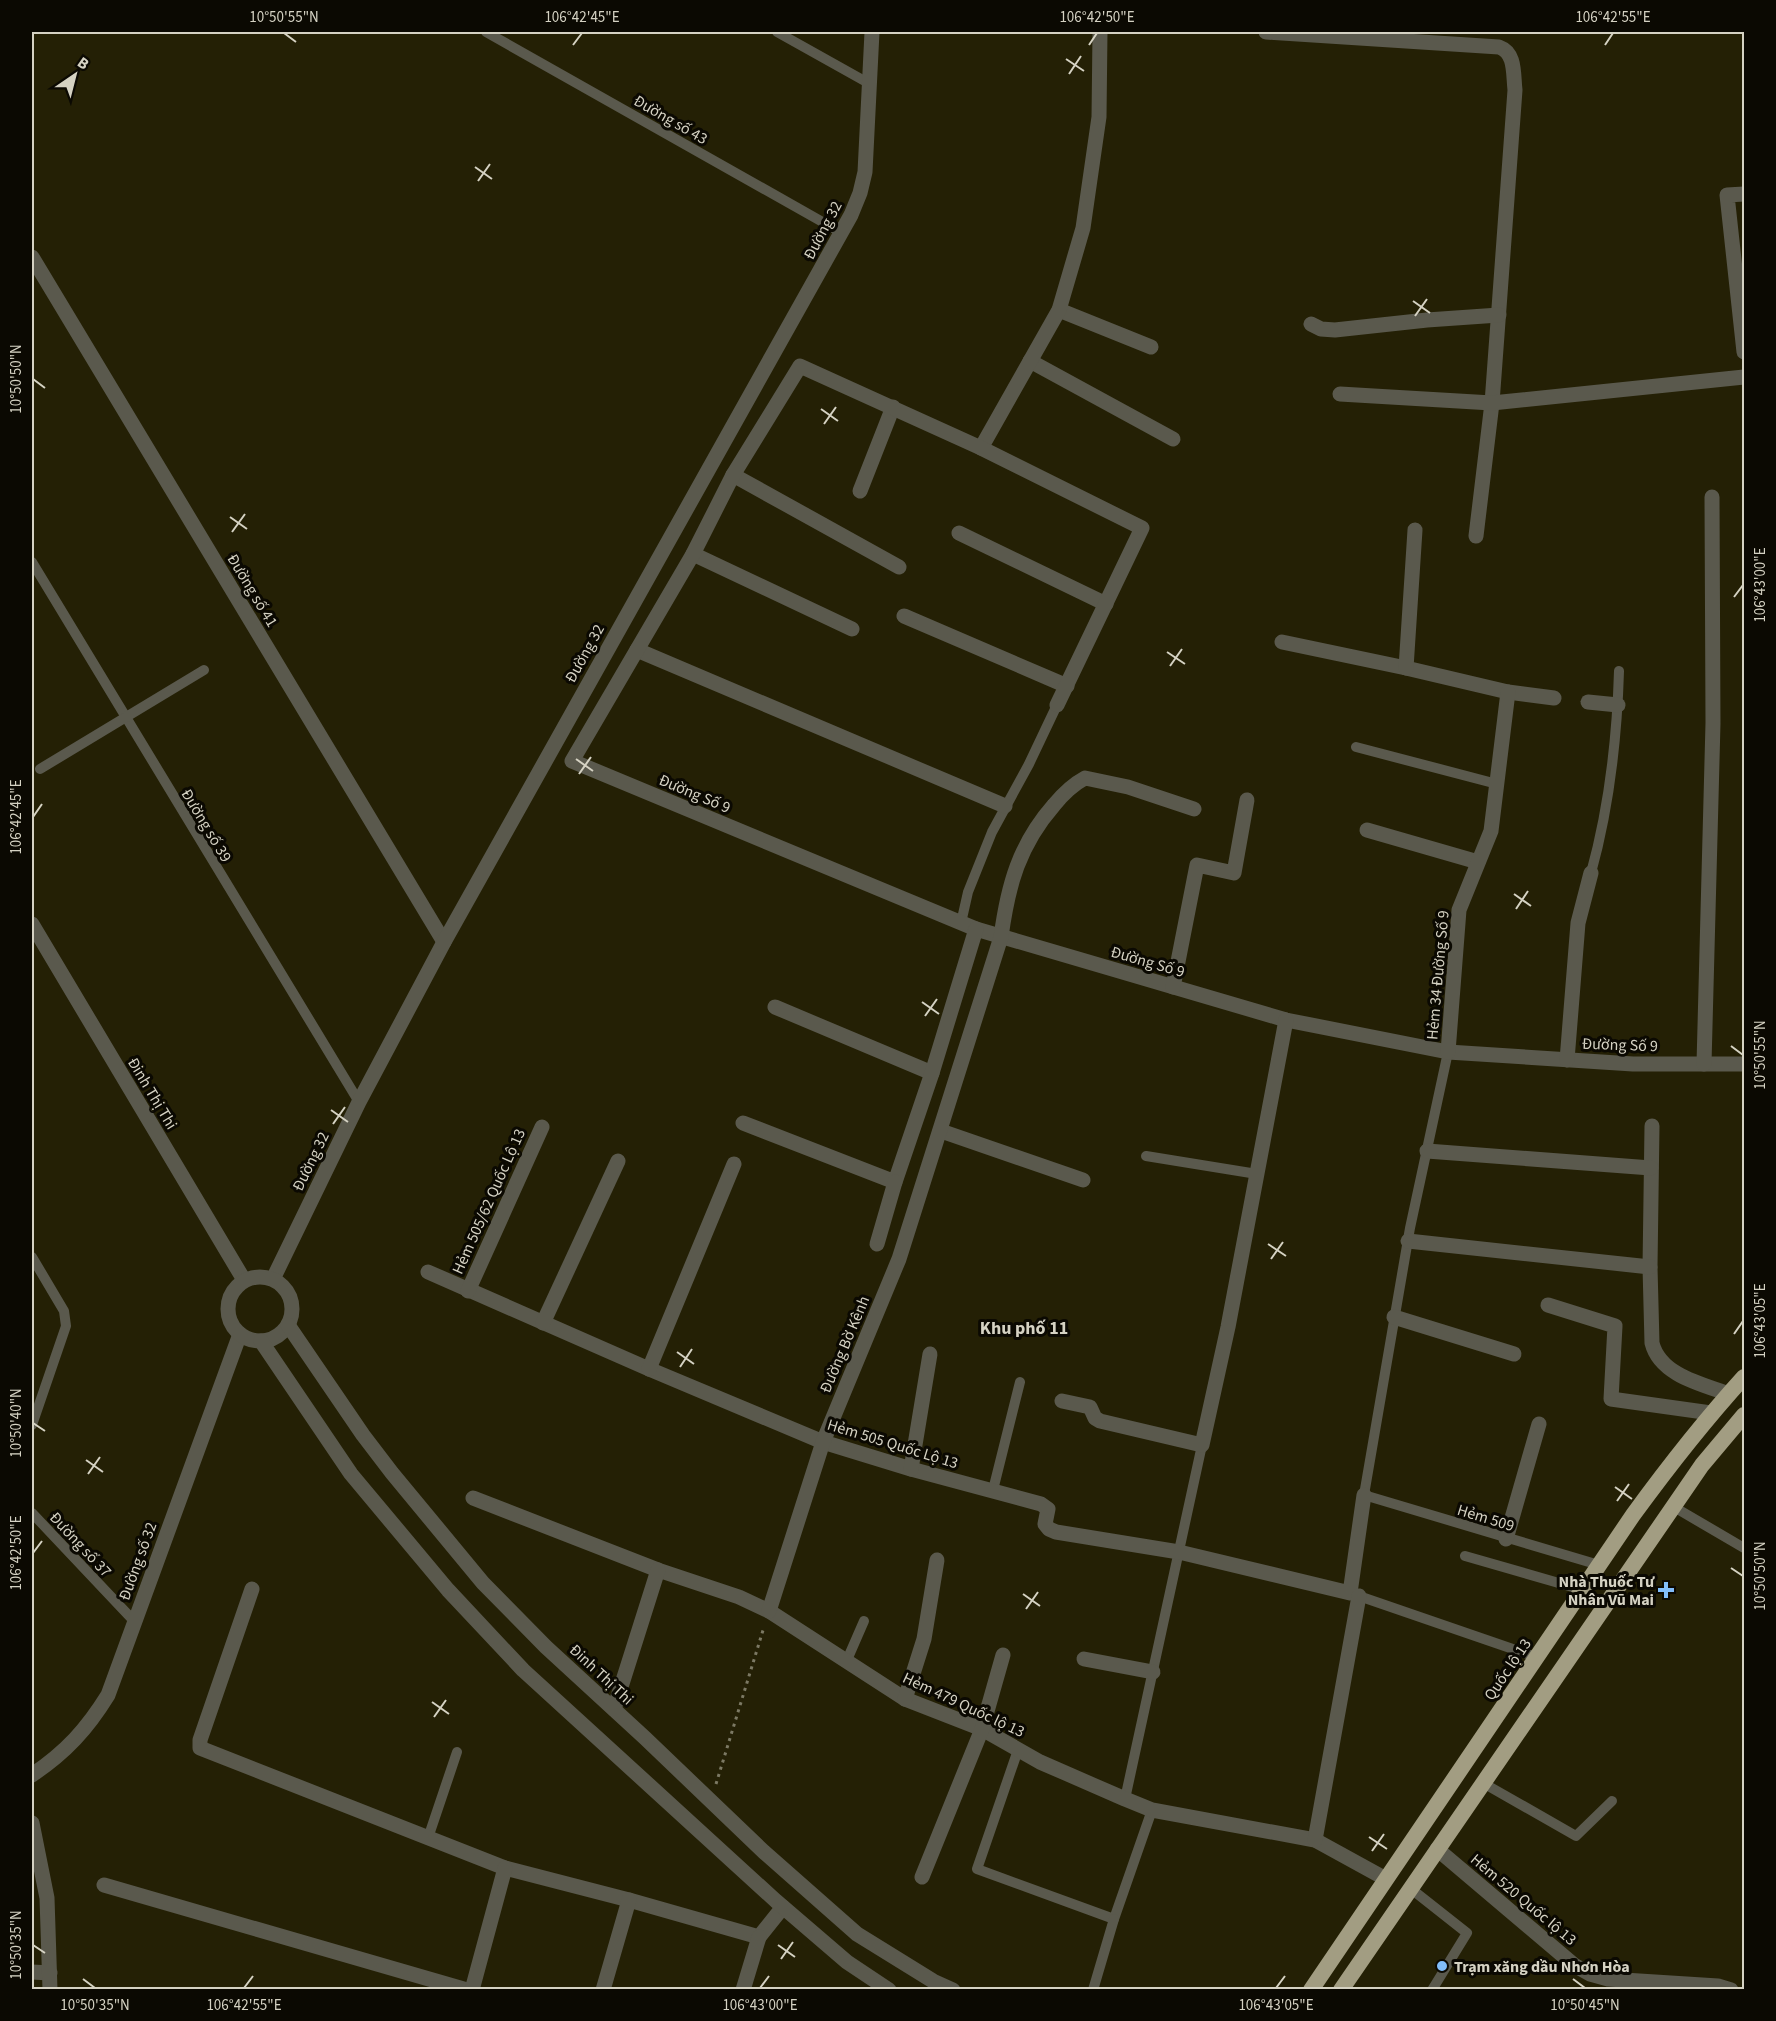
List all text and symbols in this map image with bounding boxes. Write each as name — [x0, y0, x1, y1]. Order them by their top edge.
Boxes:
text: 10°50'55"N — [249, 7, 319, 28]
text: 106°42'45"E — [544, 7, 620, 28]
text: 106°42'50"E — [1059, 7, 1135, 28]
text: 106°42'55"E — [1575, 7, 1651, 28]
north arrow — [45, 45, 105, 105]
text: B — [73, 52, 94, 76]
street label: Đường số 43 — [629, 90, 712, 150]
street label: Đường 32 — [798, 197, 848, 264]
text: 10°50'50"N — [6, 344, 27, 414]
text: 106°43'00"E — [1750, 547, 1771, 623]
street label: Đường số 41 — [222, 550, 283, 631]
street label: Đường 32 — [560, 620, 610, 687]
street label: Đường Số 9 — [655, 769, 734, 819]
text: 106°42'45"E — [6, 779, 27, 855]
street label: Đường số 39 — [176, 785, 237, 866]
street label: Hẻm 34 Đường Số 9 — [1421, 909, 1455, 1041]
street label: Đường Số 9 — [1108, 941, 1187, 983]
text: 10°50'55"N — [1750, 1020, 1771, 1090]
street label: Đường Số 9 — [1582, 1033, 1658, 1057]
street label: Đinh Thị Thi — [122, 1053, 182, 1134]
street label: Hẻm 505/62 Quốc Lộ 13 — [447, 1125, 531, 1278]
street label: Đường 32 — [287, 1128, 335, 1195]
text: 106°43'05"E — [1750, 1283, 1771, 1359]
street label: Đường Bờ Kênh — [815, 1293, 875, 1396]
district label: Khu phố 11 — [980, 1316, 1068, 1341]
text: 10°50'40"N — [6, 1388, 27, 1458]
street label: Hẻm 505 Quốc Lộ 13 — [825, 1414, 961, 1474]
street label: Hẻm 509 — [1454, 1499, 1517, 1537]
street label: Đường số 37 — [44, 1507, 116, 1582]
text: 106°42'50"E — [6, 1515, 27, 1591]
street label: Đường số 32 — [114, 1519, 162, 1604]
text: 10°50'50"N — [1750, 1541, 1771, 1611]
place label: Nhà Thuốc Tư Nhân Vū Mai — [1559, 1571, 1655, 1611]
marker: Nhà Thuốc Tư Nhân Vū Mai — [1659, 1583, 1673, 1597]
street label: Quốc lộ 13 — [1479, 1634, 1537, 1705]
street label: Đinh Thị Thi — [564, 1639, 638, 1710]
street label: Hẻm 479 Quốc lộ 13 — [899, 1667, 1028, 1743]
street label: Hẻm 520 Quốc lộ 13 — [1466, 1849, 1581, 1951]
text: 10°50'35"N — [6, 1910, 27, 1980]
place label: Trạm xăng dầu Nhơn Hòa — [1454, 1956, 1630, 1978]
marker: Trạm xăng dầu Nhơn Hòa — [1435, 1959, 1449, 1973]
text: 10°50'35"N — [60, 1995, 130, 2016]
text: 106°42'55"E — [206, 1995, 282, 2016]
text: 106°43'00"E — [722, 1995, 798, 2016]
text: 106°43'05"E — [1238, 1995, 1314, 2016]
text: 10°50'45"N — [1550, 1995, 1620, 2016]

